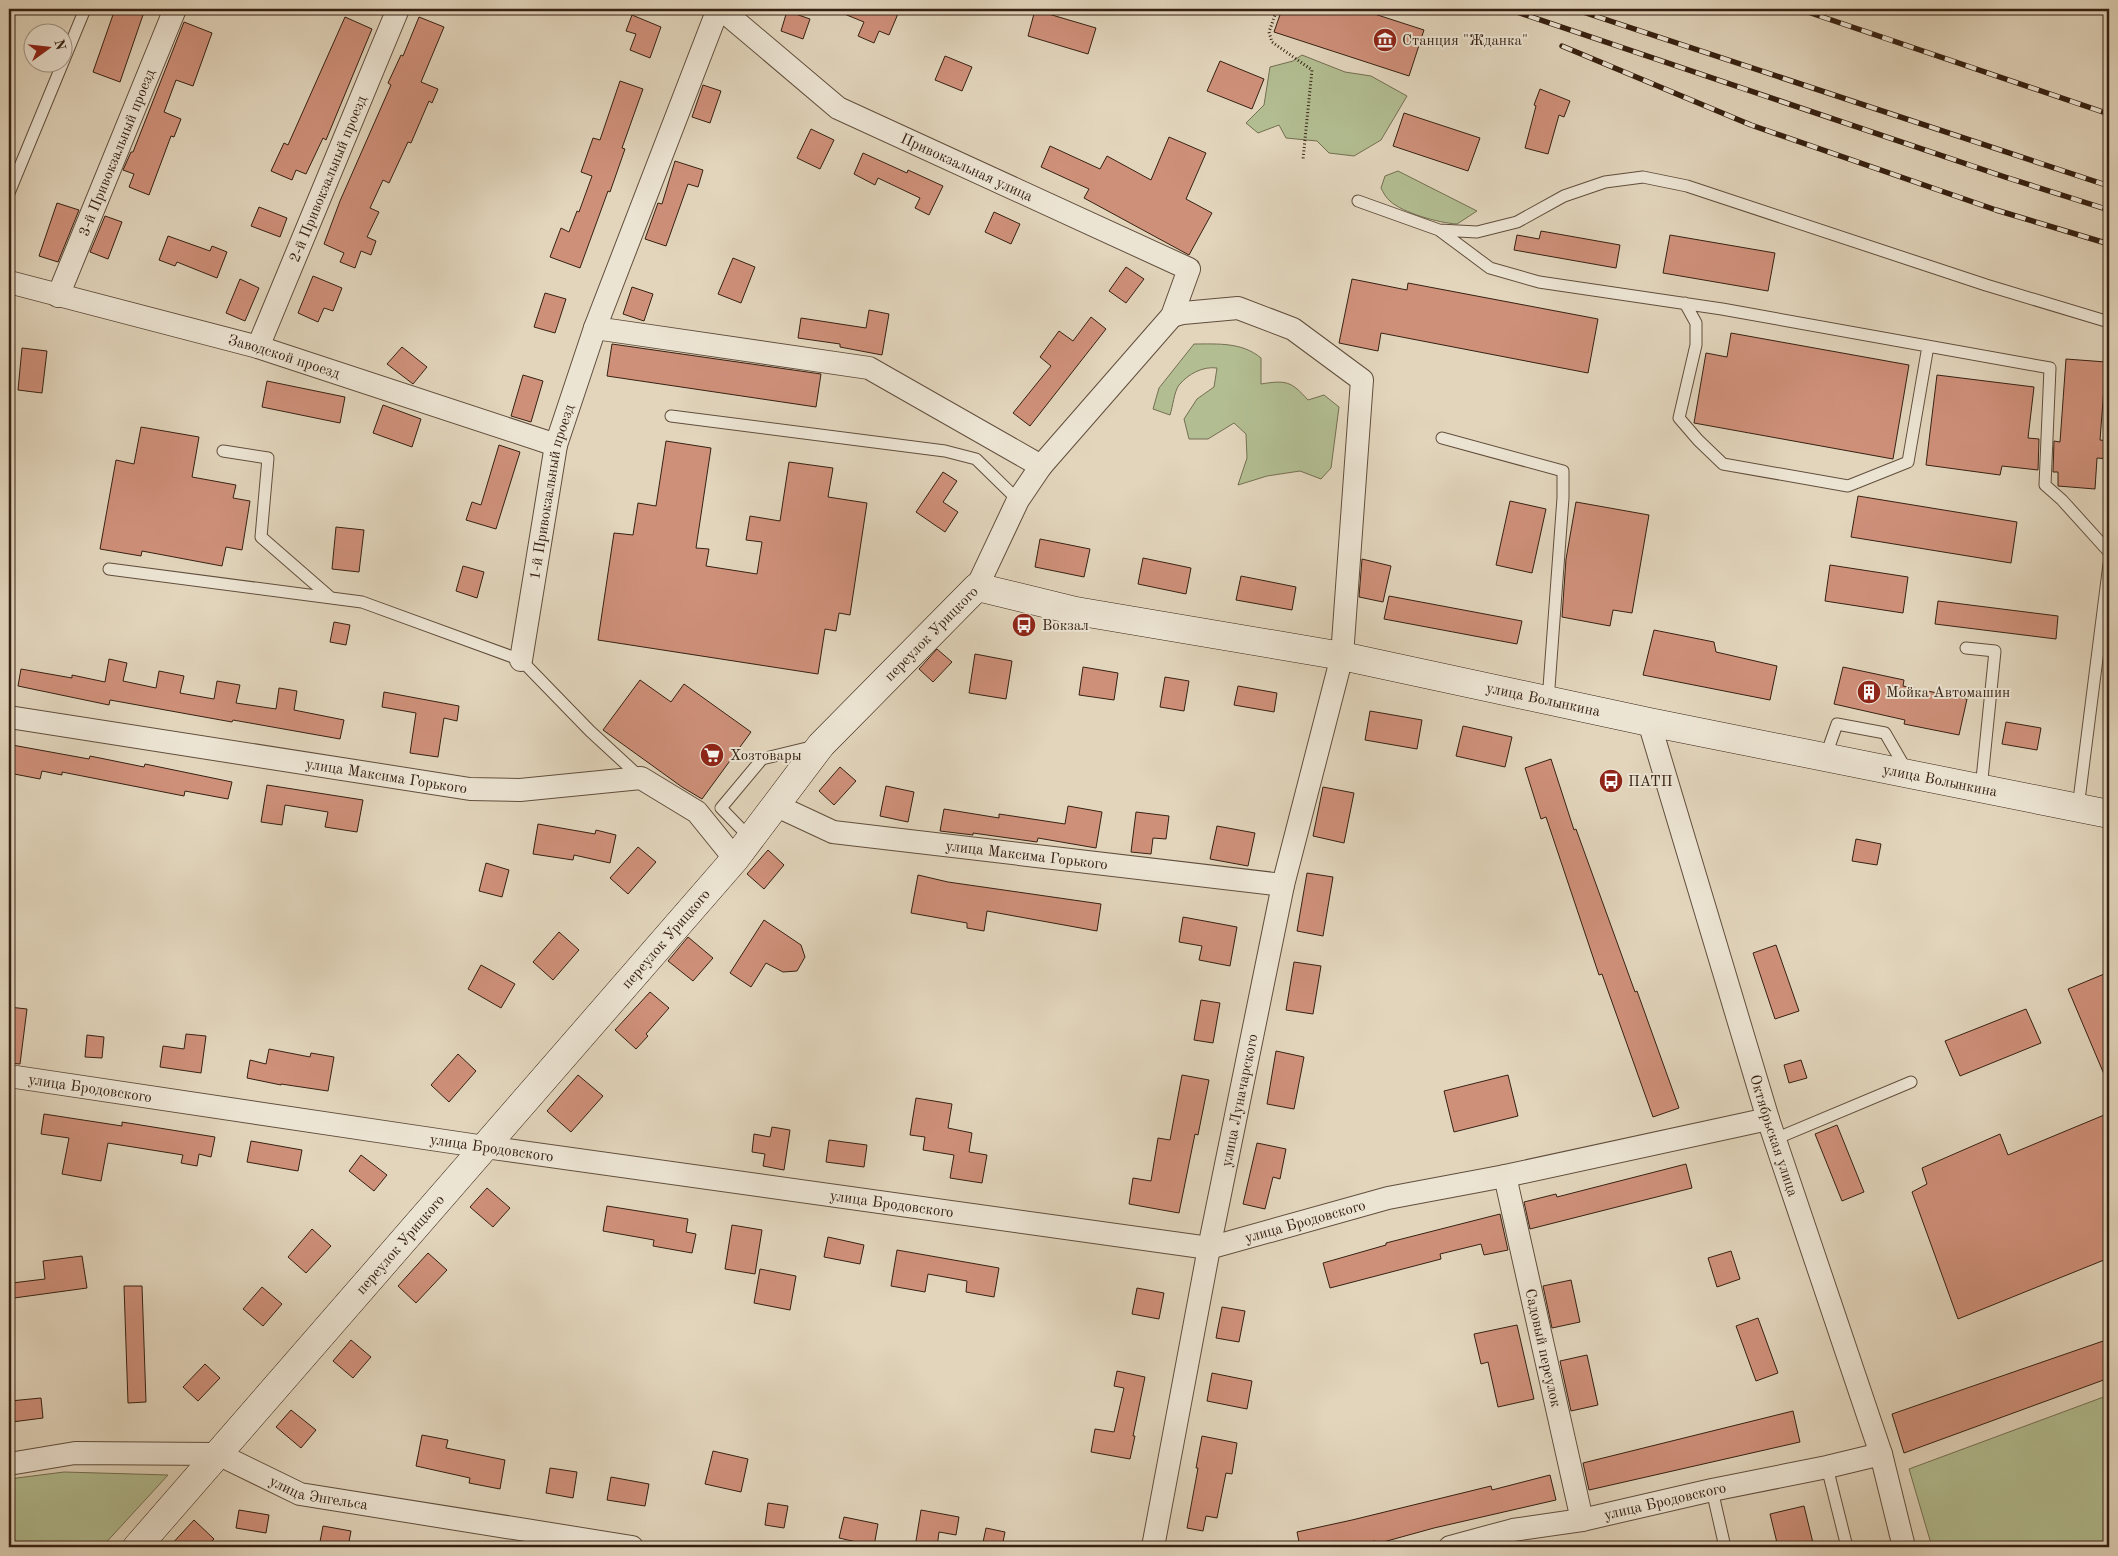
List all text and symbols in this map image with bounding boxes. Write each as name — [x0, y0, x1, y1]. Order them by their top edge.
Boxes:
north arrow — [22, 22, 72, 72]
museum icon: Станция "Жданка" — [1372, 27, 1398, 53]
place label: Станция "Жданка" — [1402, 34, 1528, 49]
text: N — [51, 38, 68, 52]
street label: 3-й Привокзальный проезд — [77, 67, 159, 239]
street label: 2-й Привокзальный проезд — [288, 93, 370, 265]
street label: Привокзальная улица — [898, 132, 1035, 205]
street label: Заводской проезд — [226, 333, 342, 383]
street label: 1-й Привокзальный проезд — [528, 402, 578, 581]
street label: переулок Урицкого — [882, 584, 982, 685]
bus stop icon: Вокзал — [1011, 612, 1037, 638]
place label: Вокзал — [1042, 619, 1089, 634]
building icon: Мойка Автомашин — [1856, 679, 1882, 705]
street label: улица Волынкина — [1484, 681, 1602, 720]
place label: Мойка Автомашин — [1886, 686, 2010, 701]
supermarket icon: Хозтовары — [699, 742, 725, 768]
place label: Хозтовары — [730, 749, 802, 764]
street label: улица Максима Горького — [304, 757, 468, 797]
street label: улица Волынкина — [1881, 763, 1999, 801]
bus stop icon: ПАТП — [1598, 768, 1624, 794]
place label: ПАТП — [1628, 775, 1673, 790]
street label: улица Максима Горького — [945, 839, 1109, 873]
street label: переулок Урицкого — [620, 887, 714, 992]
street label: улица Луначарского — [1220, 1033, 1261, 1168]
street label: улица Бродовского — [27, 1073, 153, 1106]
street label: Октябрьская улица — [1746, 1073, 1800, 1199]
street label: улица Бродовского — [429, 1133, 554, 1165]
street label: улица Бродовского — [829, 1189, 954, 1221]
street label: переулок Урицкого — [354, 1193, 448, 1298]
street label: улица Бродовского — [1243, 1199, 1368, 1247]
street label: Садовый переулок — [1521, 1287, 1563, 1409]
street label: улица Энгельса — [266, 1474, 369, 1514]
street label: улица Бродовского — [1603, 1481, 1728, 1524]

